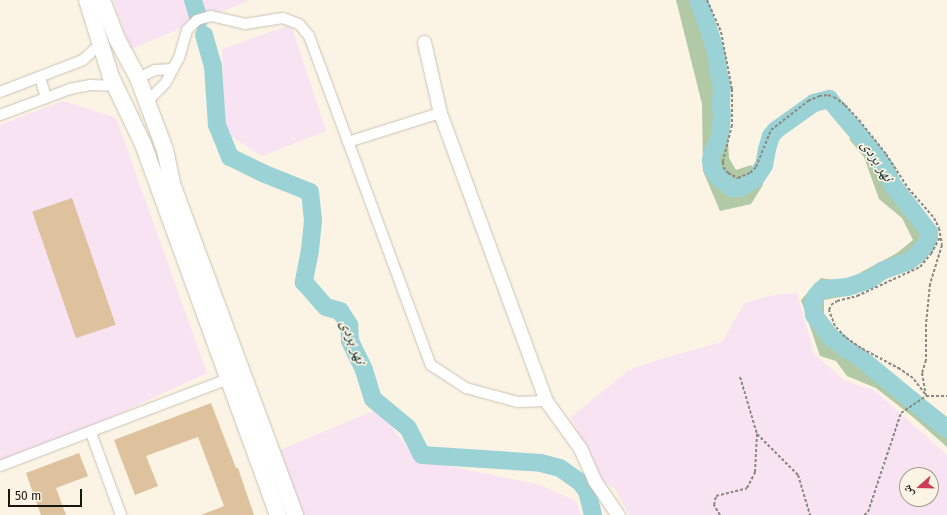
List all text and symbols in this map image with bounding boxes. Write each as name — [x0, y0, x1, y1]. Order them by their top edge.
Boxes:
water label: نهر بردى — [857, 137, 897, 185]
water label: نهر بردى — [336, 318, 370, 366]
north arrow — [899, 467, 939, 507]
scale bar — [10, 481, 84, 507]
text: ش — [900, 483, 916, 499]
text: 50 m — [15, 489, 41, 503]

